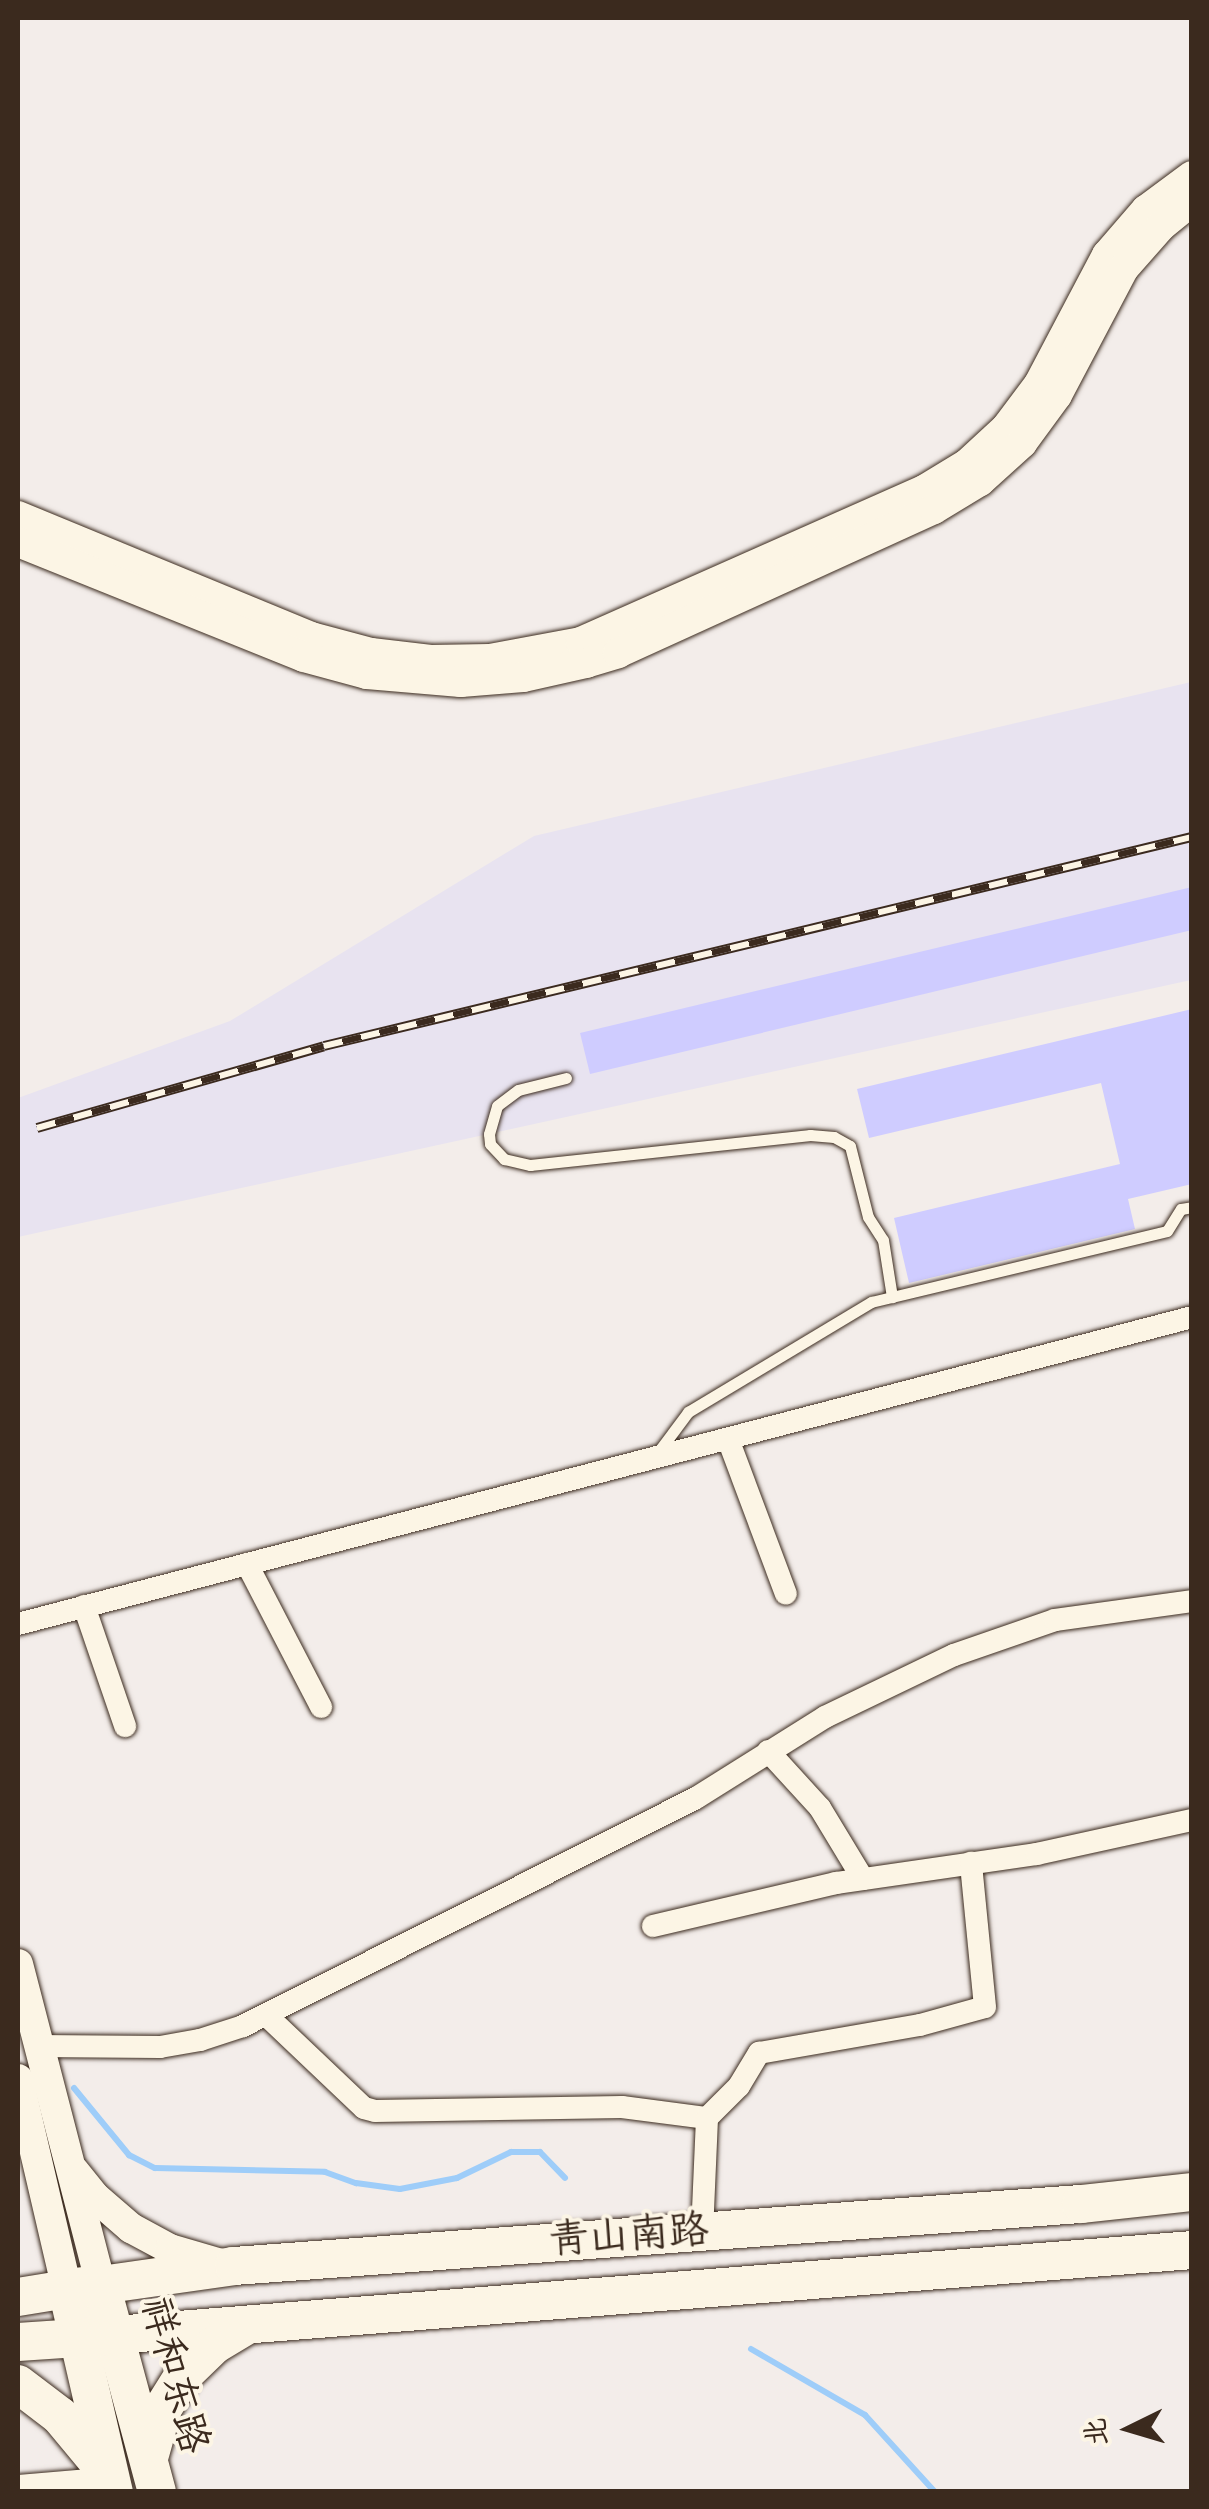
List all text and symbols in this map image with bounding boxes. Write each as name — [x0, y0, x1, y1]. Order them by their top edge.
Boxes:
street label: 青山南路 — [548, 2208, 710, 2268]
street label: 祥和东路 — [128, 2293, 216, 2459]
north arrow — [1079, 2379, 1179, 2479]
text: 北 — [1077, 2416, 1120, 2447]

